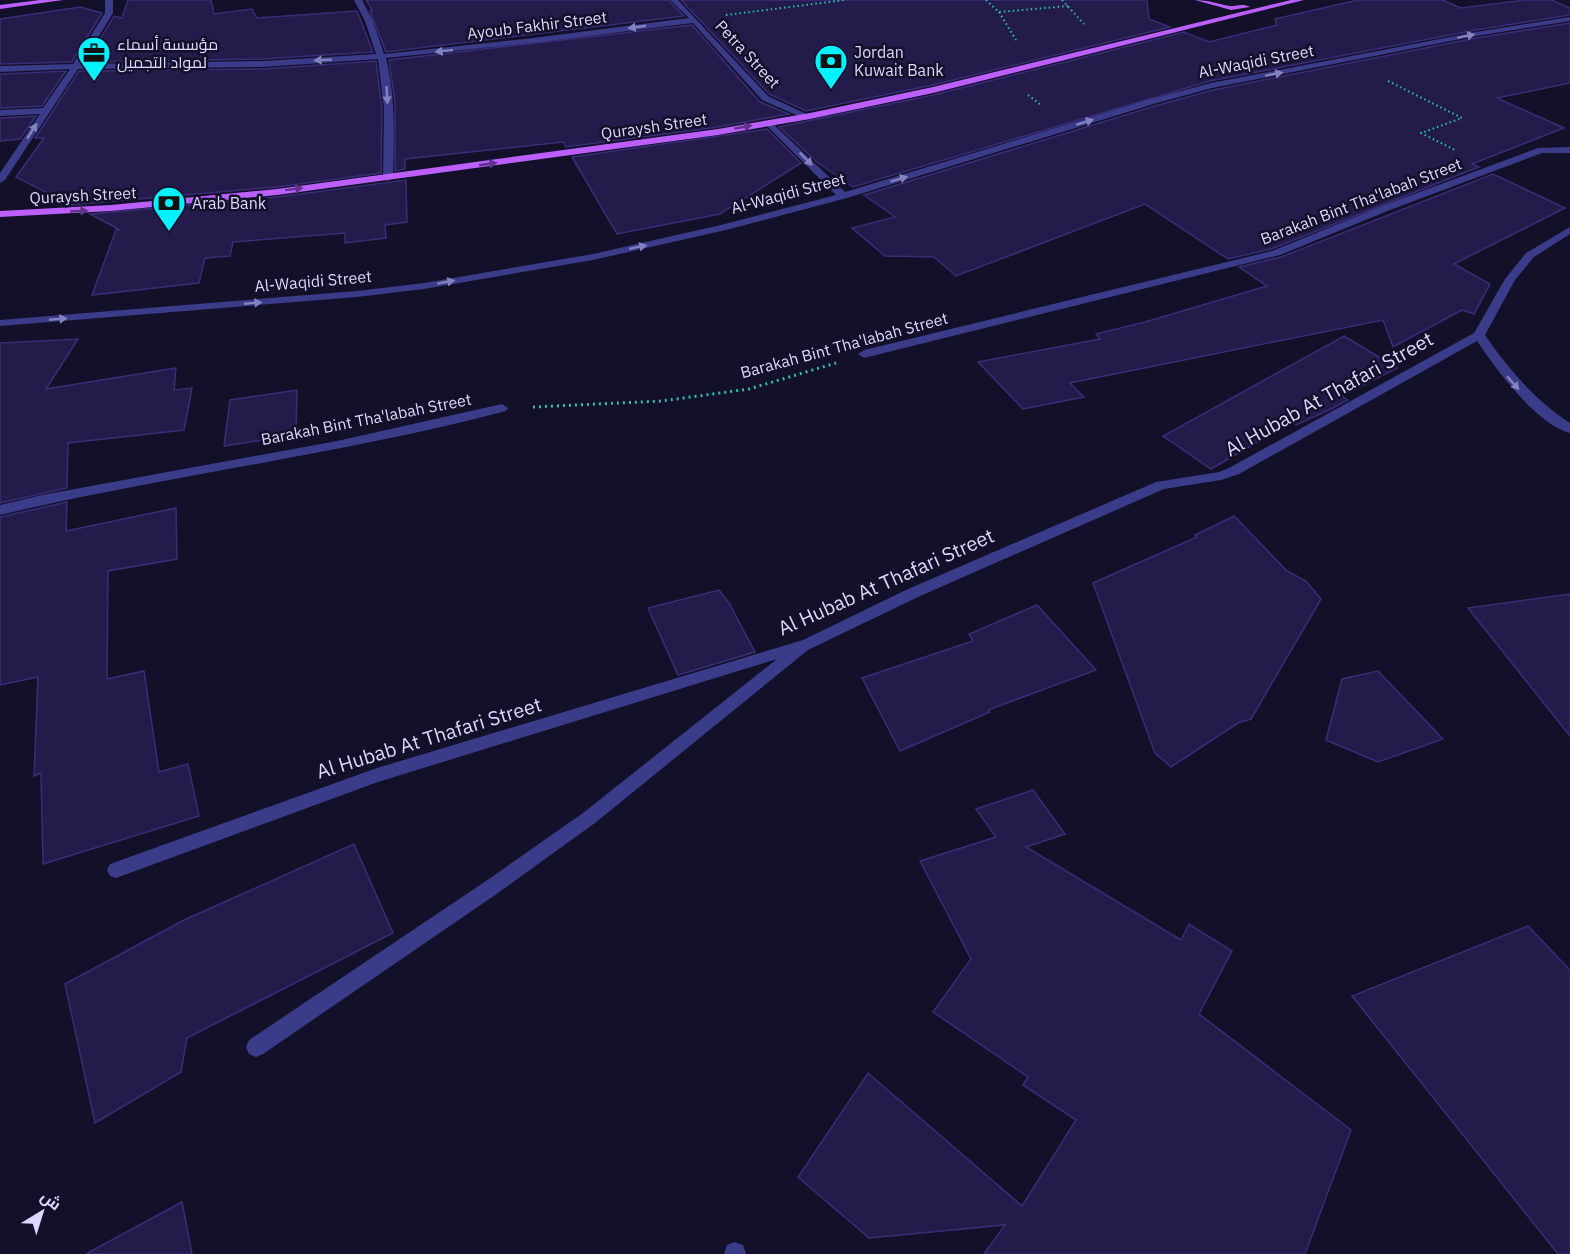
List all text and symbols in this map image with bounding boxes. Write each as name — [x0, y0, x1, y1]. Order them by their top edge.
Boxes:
street label: Ayoub Fakhir Street — [466, 6, 608, 44]
street label: Petra Street — [711, 16, 785, 92]
one-way arrow — [628, 23, 647, 32]
one-way arrow — [1456, 31, 1475, 40]
place label: مؤسسة أسماء لمواد التجميل — [117, 34, 218, 73]
office icon: مؤسسة أسماء لمواد التجميل — [76, 35, 112, 82]
street label: Al-Waqidi Street — [1196, 40, 1316, 82]
place label: Jordan Kuwait Bank — [854, 42, 944, 80]
bank icon: Jordan Kuwait Bank — [813, 43, 849, 90]
one-way arrow — [434, 47, 453, 56]
one-way arrow — [314, 56, 333, 65]
one-way arrow — [1265, 69, 1284, 78]
one-way arrow — [383, 85, 392, 104]
street label: Quraysh Street — [600, 109, 708, 143]
one-way arrow — [1076, 116, 1094, 126]
one-way arrow — [734, 122, 753, 131]
one-way arrow — [26, 123, 37, 139]
one-way arrow — [798, 152, 812, 166]
street label: Barakah Bint Tha'labah Street — [1258, 153, 1464, 249]
one-way arrow — [478, 160, 497, 169]
street label: Al-Waqidi Street — [729, 168, 847, 218]
one-way arrow — [890, 174, 908, 183]
street label: Quraysh Street — [29, 182, 137, 208]
one-way arrow — [285, 184, 304, 194]
bank icon: Arab Bank — [151, 185, 187, 232]
place label: Arab Bank — [192, 193, 267, 213]
one-way arrow — [70, 207, 89, 216]
one-way arrow — [629, 241, 647, 251]
street label: Al-Waqidi Street — [254, 266, 372, 296]
one-way arrow — [437, 277, 456, 286]
one-way arrow — [243, 298, 262, 308]
street label: Barakah Bint Tha'labah Street — [738, 308, 950, 382]
one-way arrow — [49, 314, 68, 324]
street label: Al Hubab At Thafari Street — [1220, 325, 1438, 462]
one-way arrow — [1506, 375, 1519, 390]
street label: Barakah Bint Tha'labah Street — [259, 389, 473, 449]
street label: Al Hubab At Thafari Street — [773, 522, 998, 641]
street label: Al Hubab At Thafari Street — [313, 690, 545, 785]
north arrow — [12, 1182, 72, 1242]
text: ش — [37, 1186, 65, 1214]

